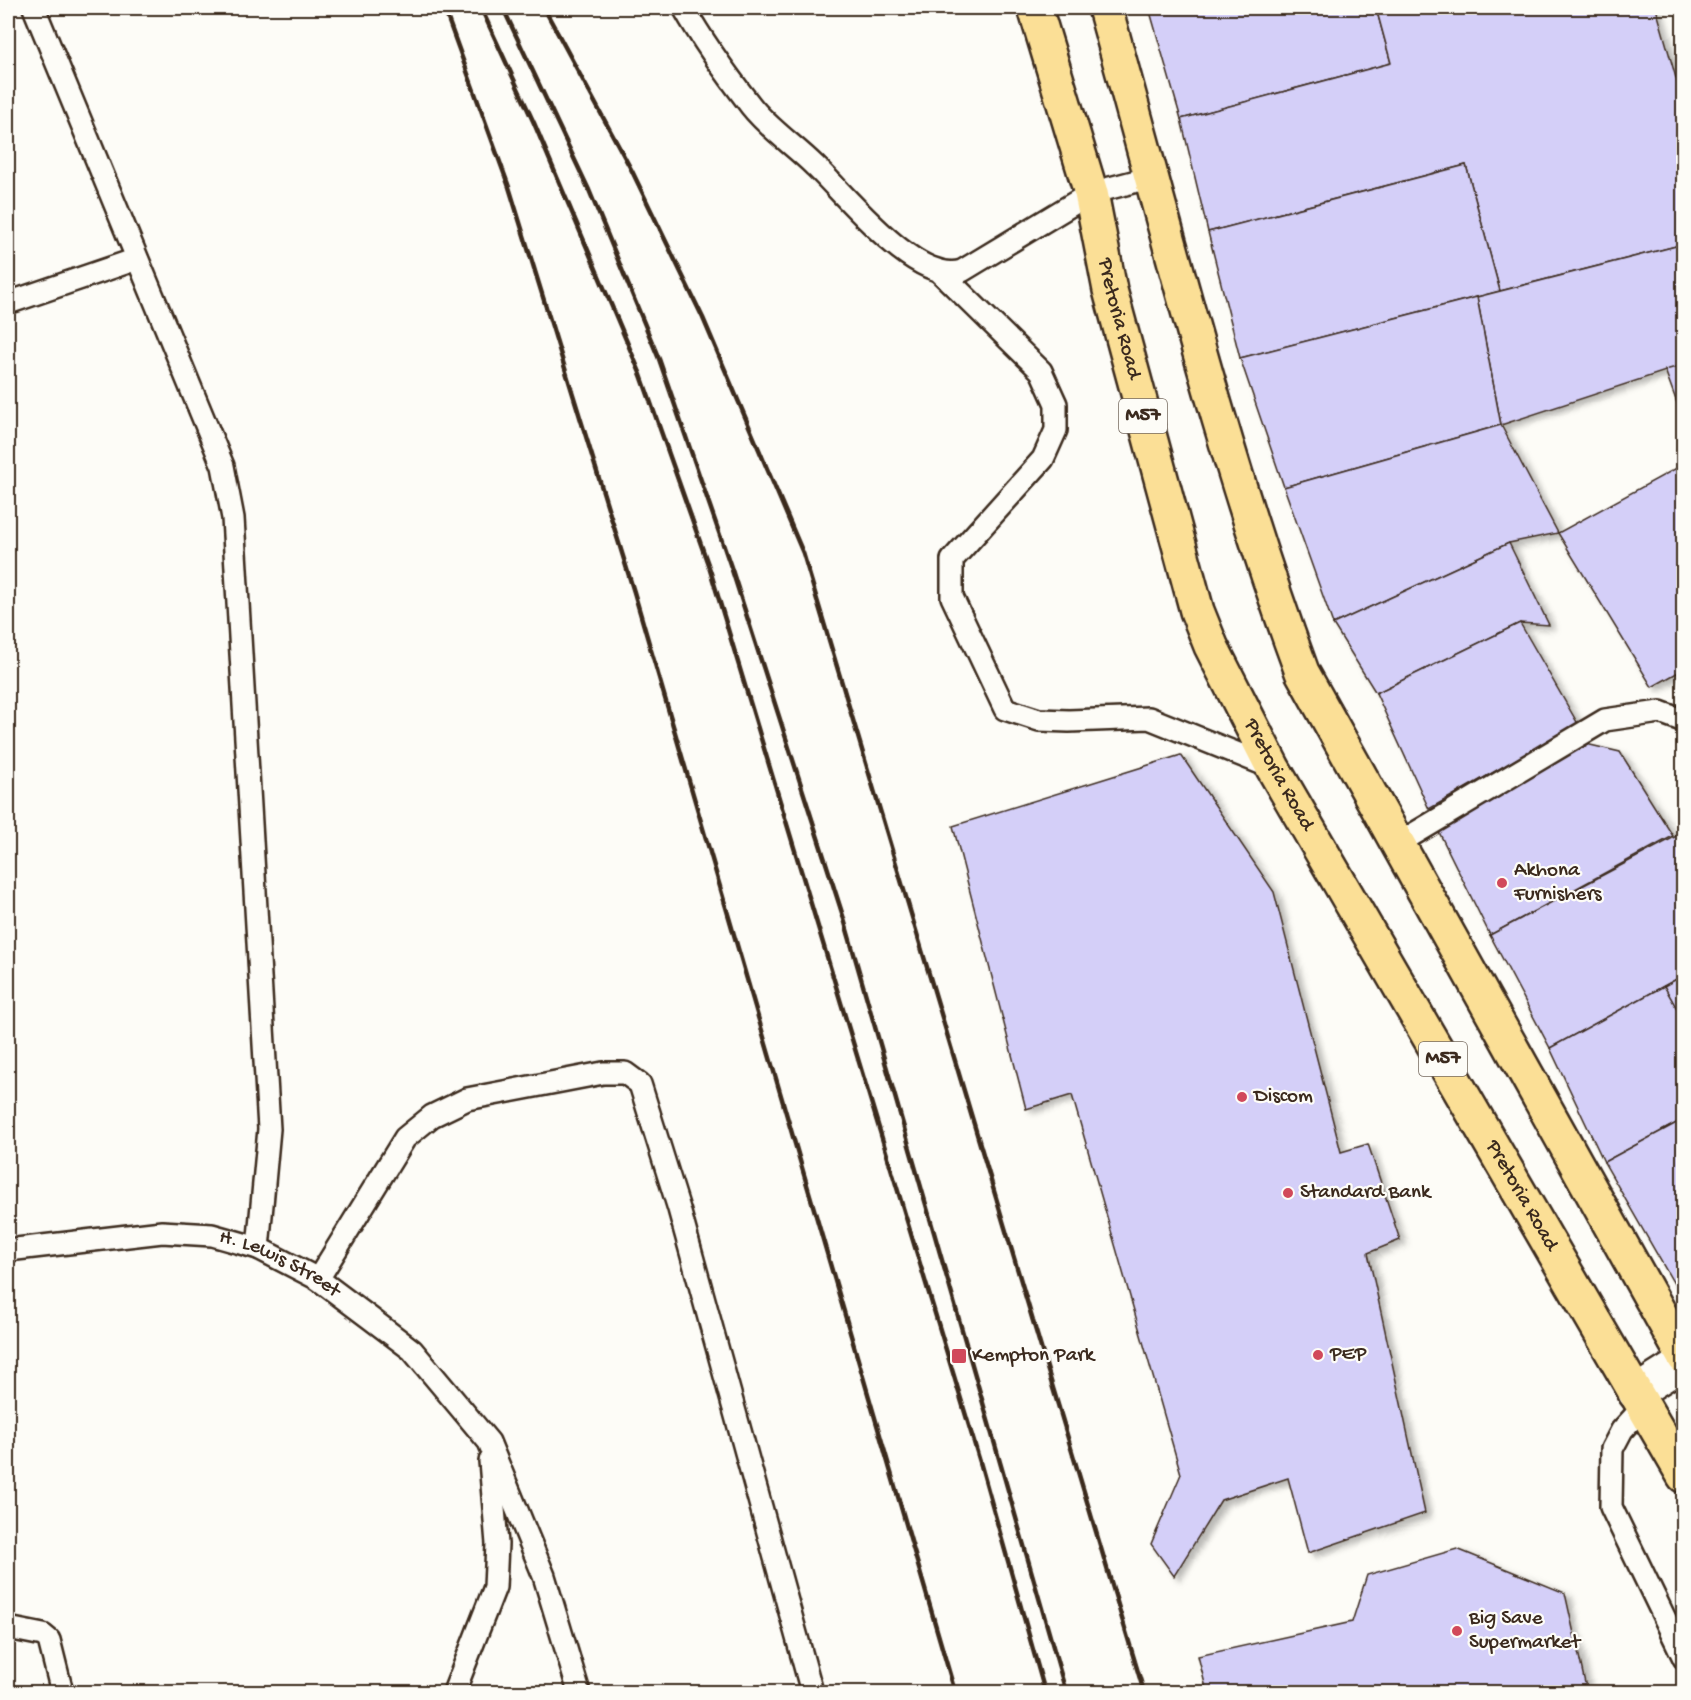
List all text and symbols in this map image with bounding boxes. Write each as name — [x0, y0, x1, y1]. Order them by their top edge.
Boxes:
street label: Pretoria Road — [1091, 255, 1147, 384]
road number: M57 — [1119, 399, 1167, 433]
street label: Pretoria Road — [1237, 714, 1320, 837]
place label: Akhona Furnishers — [1513, 859, 1603, 908]
marker: Akhona Furnishers — [1495, 876, 1509, 890]
road number: M57 — [1419, 1042, 1467, 1076]
place label: Discom — [1252, 1085, 1313, 1110]
marker: Discom — [1235, 1090, 1249, 1104]
street label: Pretoria Road — [1479, 1135, 1564, 1257]
place label: Standard Bank — [1300, 1181, 1433, 1206]
marker: Standard Bank — [1281, 1186, 1295, 1200]
street label: H. Lewis Street — [216, 1225, 347, 1305]
place label: PEP — [1329, 1343, 1367, 1368]
place label: Kempton Park — [972, 1344, 1097, 1369]
marker: Kempton Park — [950, 1347, 968, 1365]
marker: PEP — [1311, 1348, 1325, 1362]
place label: Big Save Supermarket — [1468, 1607, 1582, 1656]
marker: Big Save Supermarket — [1450, 1624, 1464, 1638]

